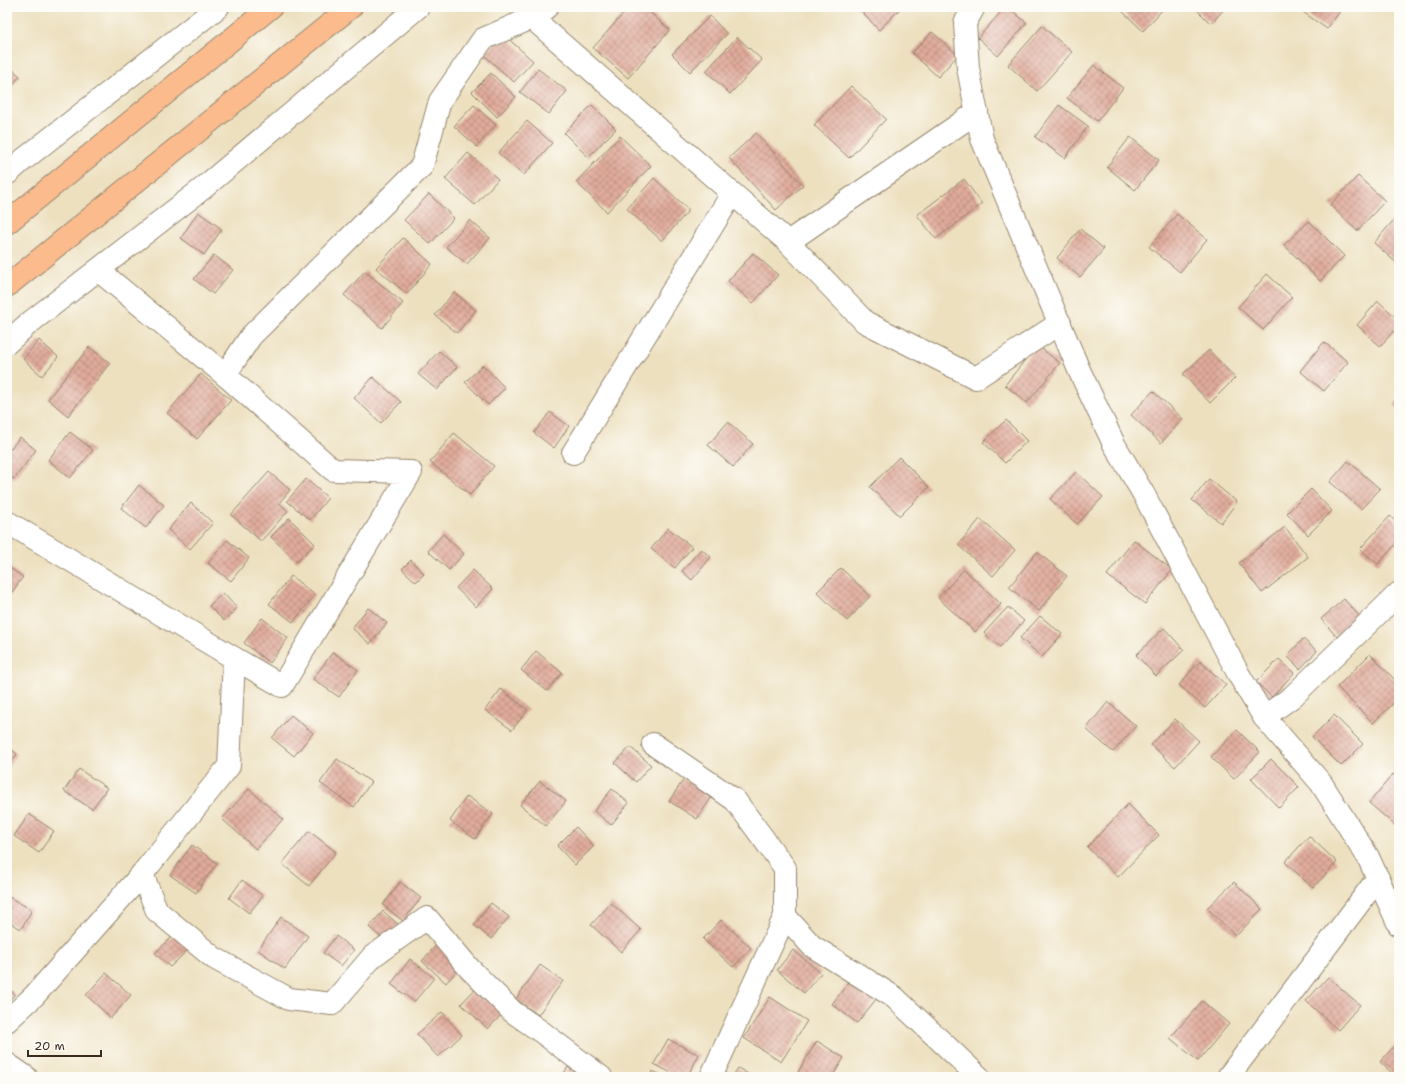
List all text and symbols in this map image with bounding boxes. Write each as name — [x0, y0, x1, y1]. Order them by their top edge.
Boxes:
scale bar — [28, 1032, 101, 1058]
text: 20 m — [34, 1038, 65, 1054]

